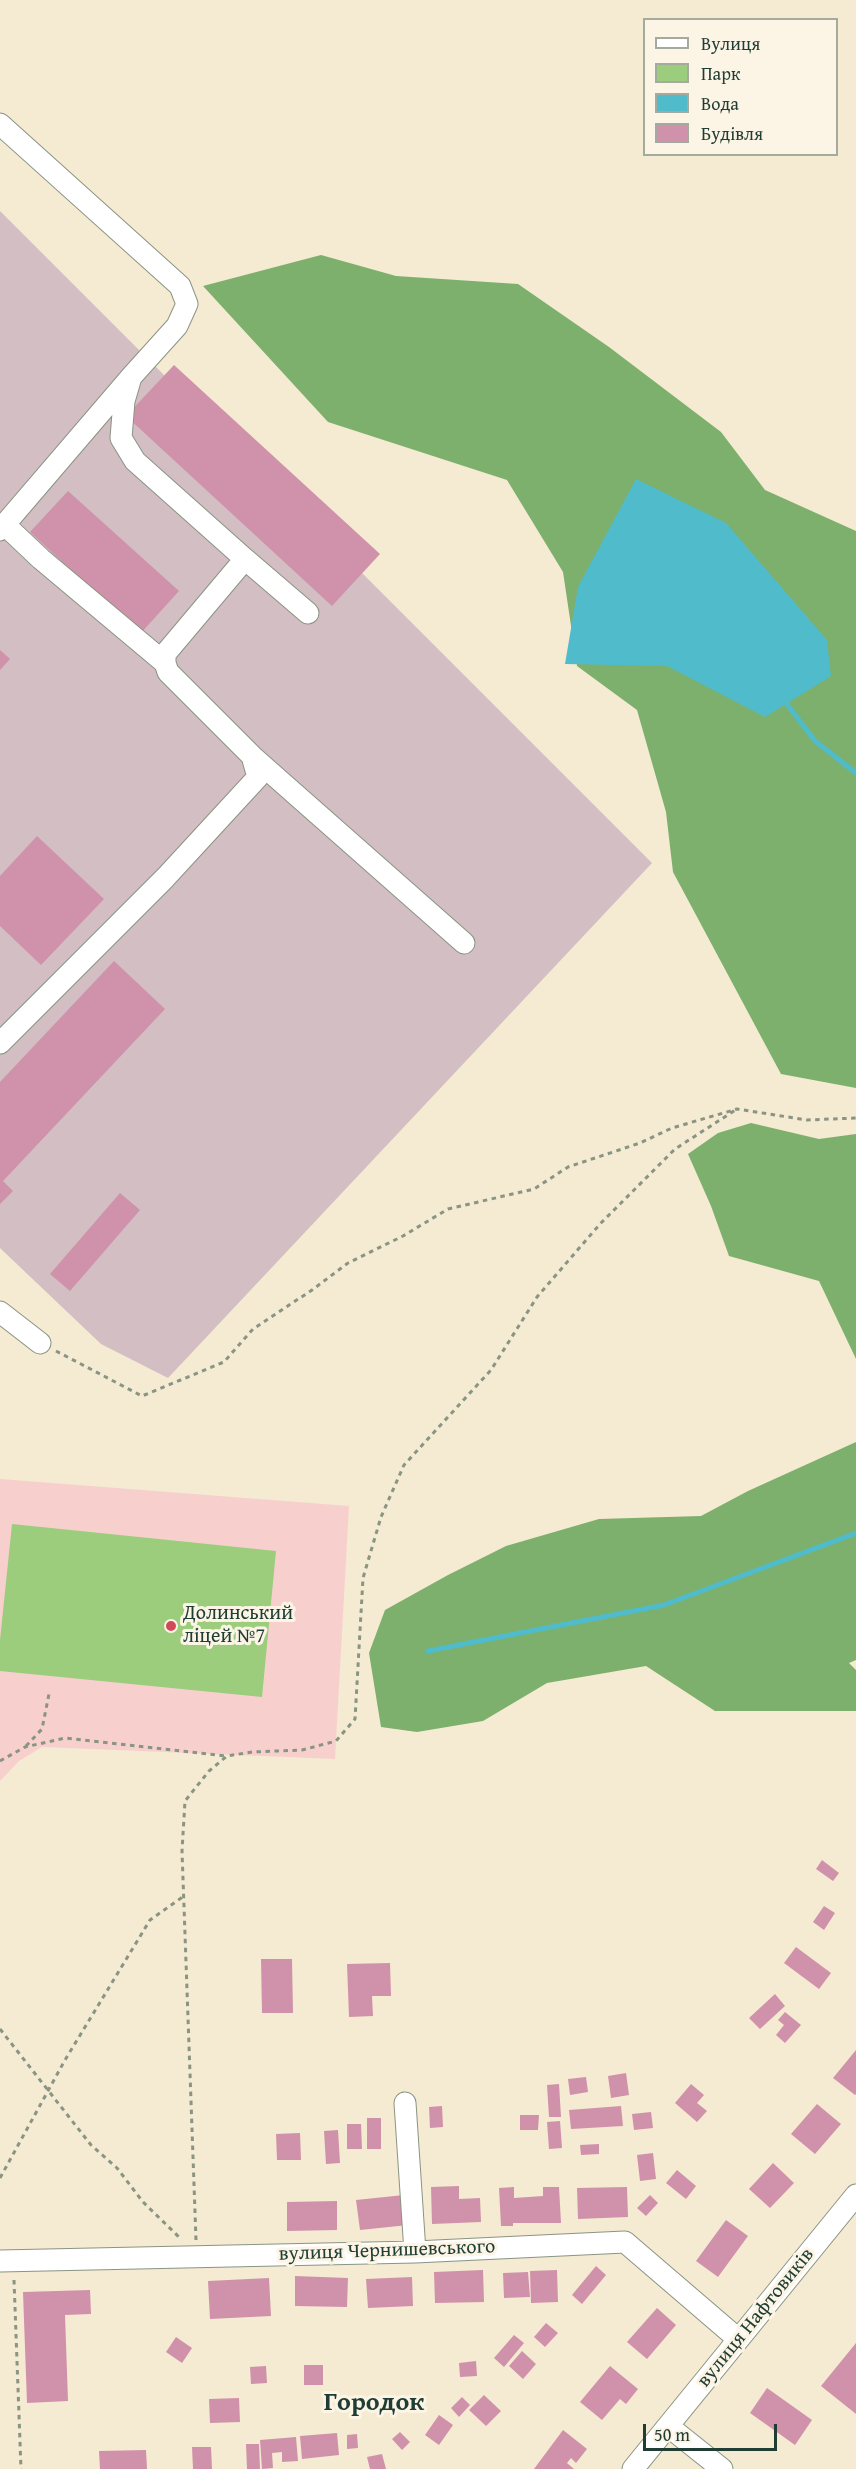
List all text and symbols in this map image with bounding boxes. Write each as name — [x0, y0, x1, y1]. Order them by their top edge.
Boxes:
legend — [643, 18, 838, 156]
text: Вулиця — [701, 30, 760, 57]
text: Парк — [701, 60, 740, 87]
text: Вода — [701, 90, 739, 117]
text: Будівля — [701, 120, 763, 147]
place label: Долинський ліцей №7 — [183, 1602, 293, 1649]
marker: Долинський ліцей №7 — [164, 1619, 178, 1633]
street label: вулиця Чернишевського — [278, 2235, 496, 2267]
street label: вулиця Нафтовиків — [692, 2243, 820, 2393]
district label: Городок — [324, 2387, 424, 2419]
scale bar — [646, 2412, 780, 2450]
text: 50 m — [654, 2421, 690, 2448]

